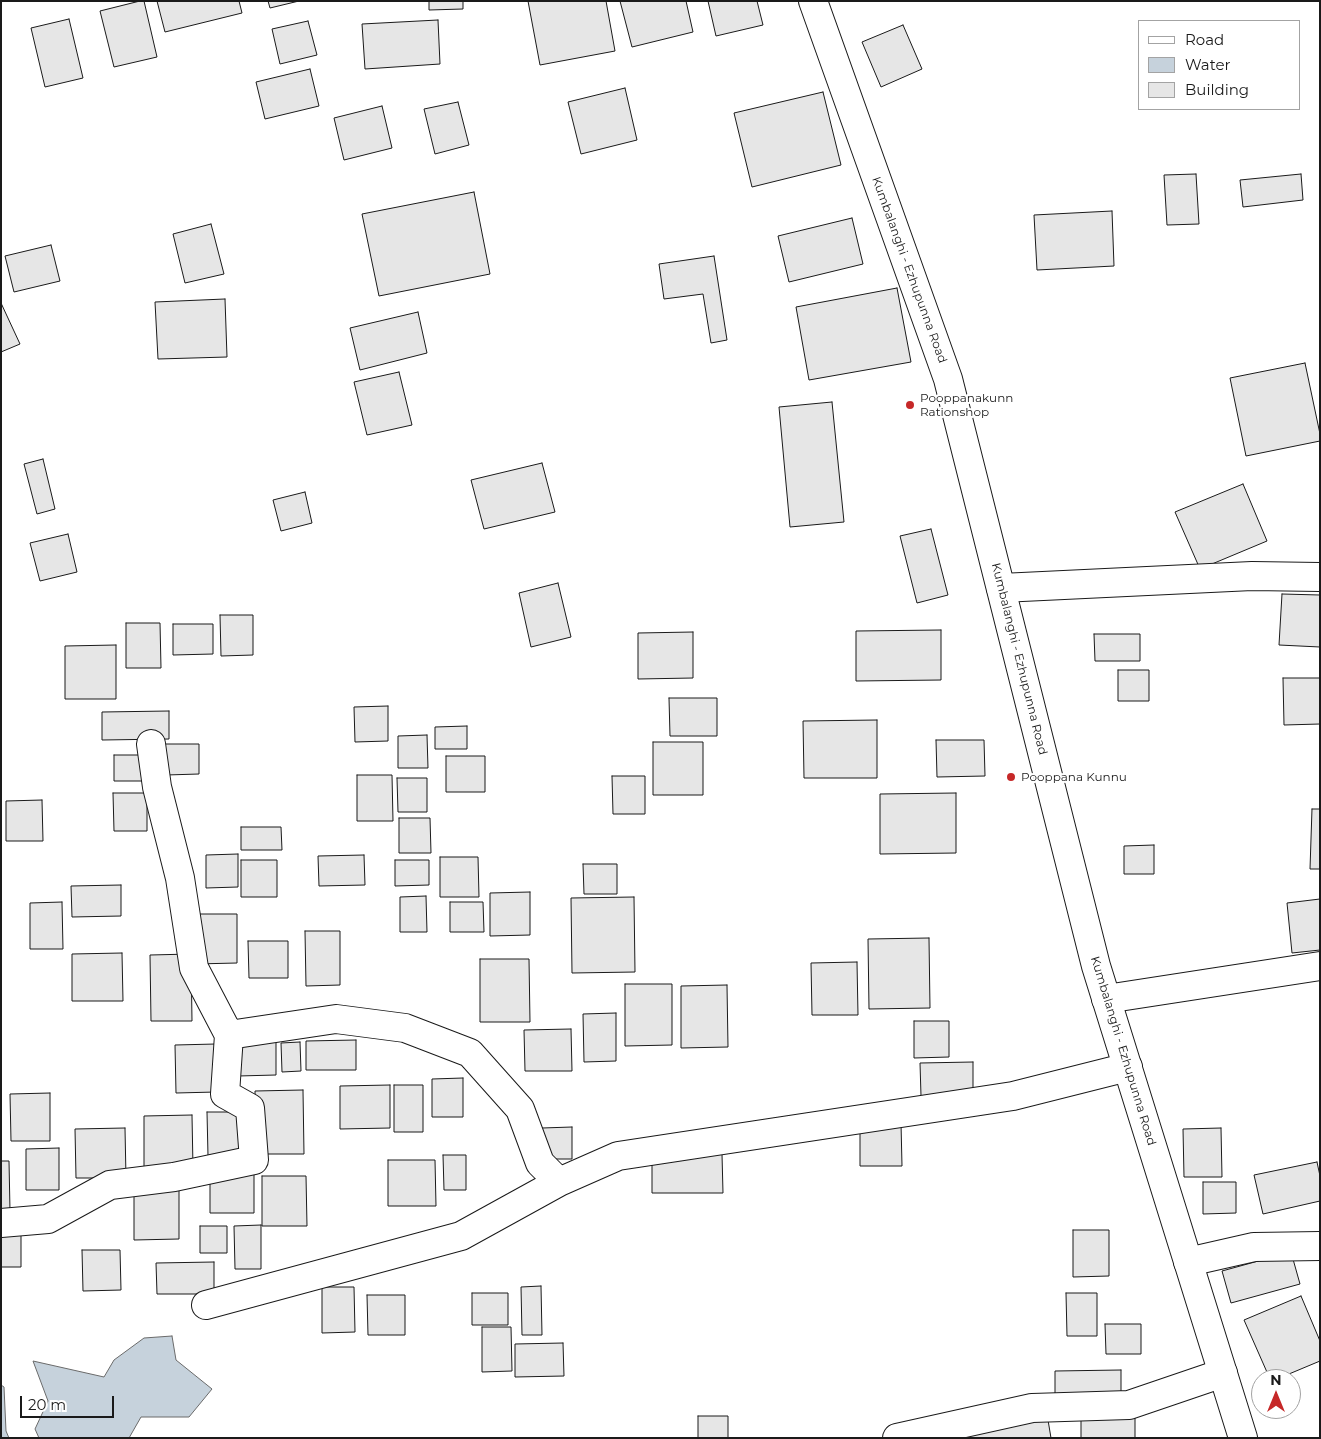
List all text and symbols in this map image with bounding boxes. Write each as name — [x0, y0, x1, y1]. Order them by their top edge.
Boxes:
legend — [1138, 20, 1301, 110]
text: Road — [1185, 30, 1224, 49]
text: Water — [1185, 55, 1231, 74]
text: Building — [1185, 80, 1249, 99]
street label: Kumbalanghi - Ezhupunna Road — [868, 175, 950, 365]
place label: Pooppanakunn Rationshop — [920, 391, 1013, 419]
marker: Pooppanakunn Rationshop — [904, 399, 916, 411]
street label: Kumbalanghi - Ezhupunna Road — [988, 562, 1050, 756]
place label: Pooppana Kunnu — [1021, 770, 1127, 784]
marker: Pooppana Kunnu — [1005, 771, 1017, 783]
street label: Kumbalanghi - Ezhupunna Road — [1087, 955, 1159, 1147]
north arrow — [1251, 1369, 1301, 1419]
text: N — [1270, 1371, 1282, 1389]
scale bar — [22, 1386, 116, 1418]
text: 20 m — [28, 1395, 66, 1414]

